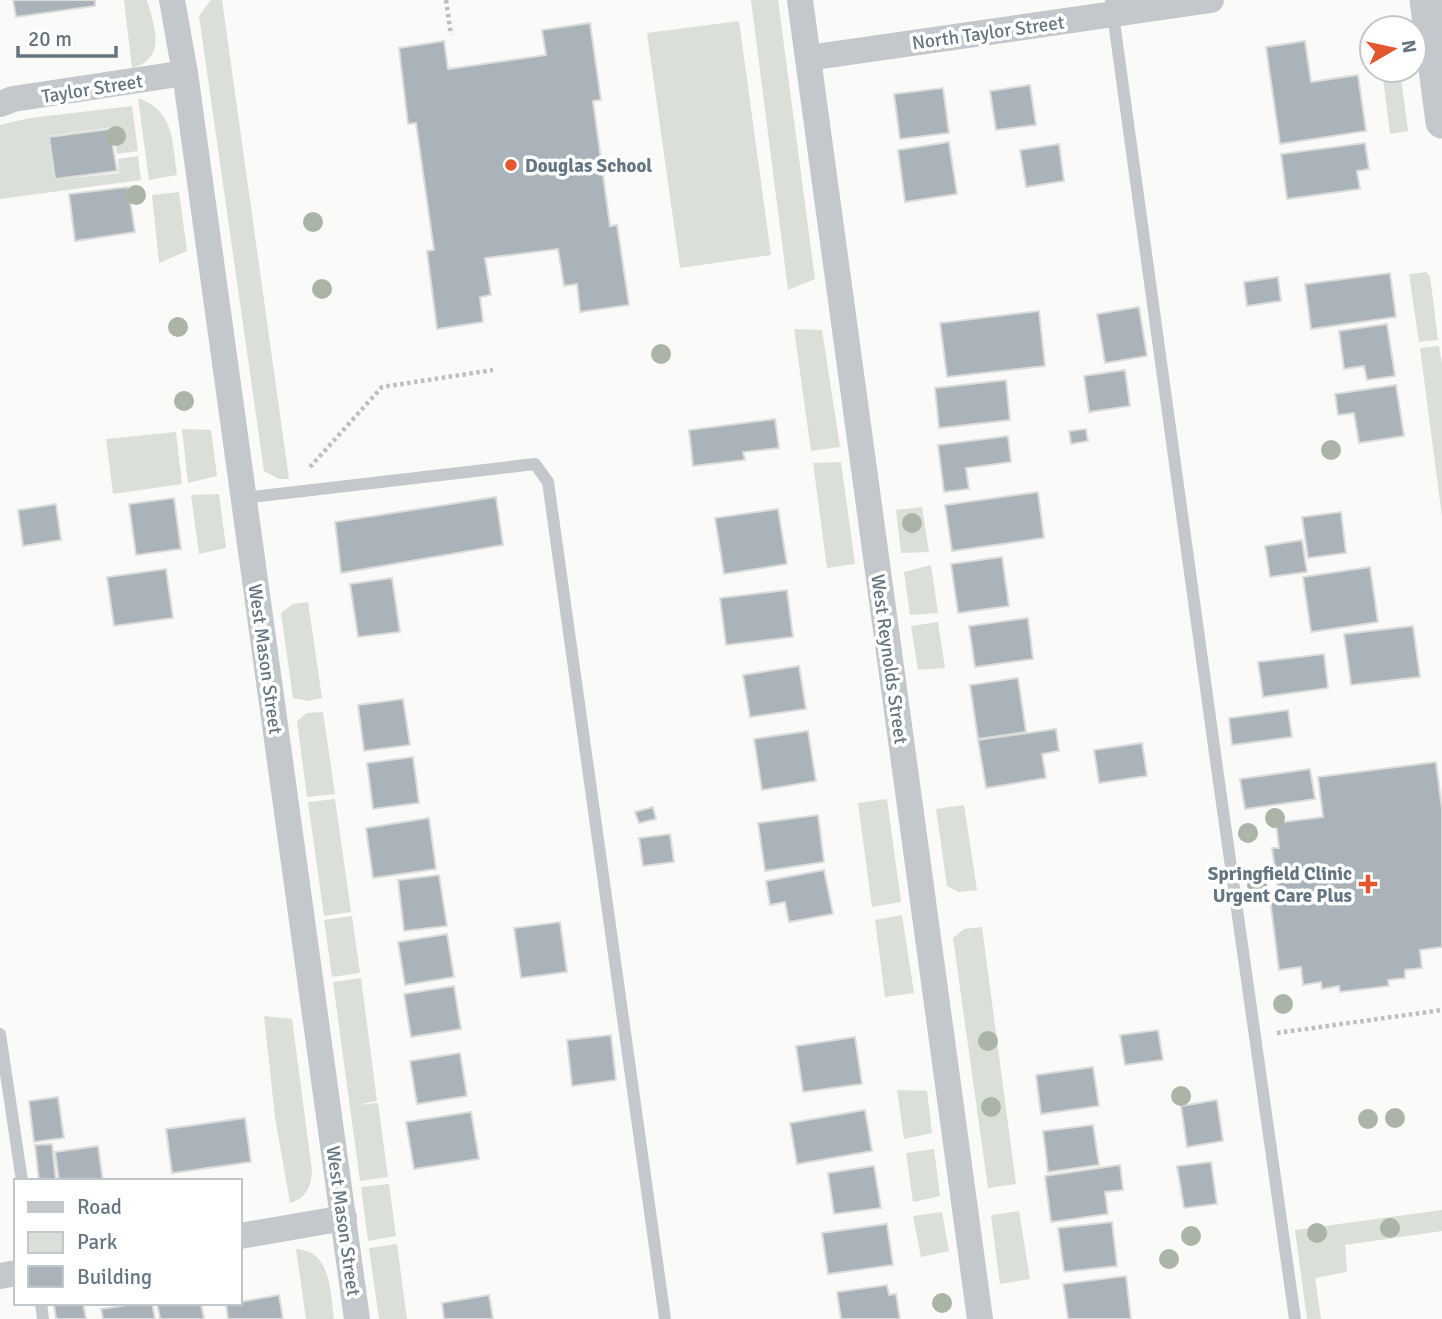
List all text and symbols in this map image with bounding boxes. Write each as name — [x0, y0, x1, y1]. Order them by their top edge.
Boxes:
street label: North Taylor Street — [910, 10, 1066, 56]
scale bar — [18, 14, 116, 58]
north arrow — [1358, 14, 1428, 84]
text: 20 m — [28, 26, 72, 52]
text: N — [1396, 38, 1422, 55]
street label: Taylor Street — [40, 69, 145, 109]
place label: Douglas School — [525, 154, 652, 178]
marker: Douglas School — [503, 157, 519, 173]
street label: West Reynolds Street — [865, 573, 913, 746]
street label: West Mason Street — [243, 583, 287, 736]
place label: Springfield Clinic Urgent Care Plus — [1208, 862, 1352, 908]
marker: Springfield Clinic Urgent Care Plus — [1358, 874, 1378, 894]
street label: West Mason Street — [321, 1145, 365, 1298]
legend — [14, 1179, 242, 1305]
text: Road — [77, 1194, 122, 1220]
text: Park — [77, 1229, 118, 1255]
text: Building — [77, 1264, 152, 1290]

